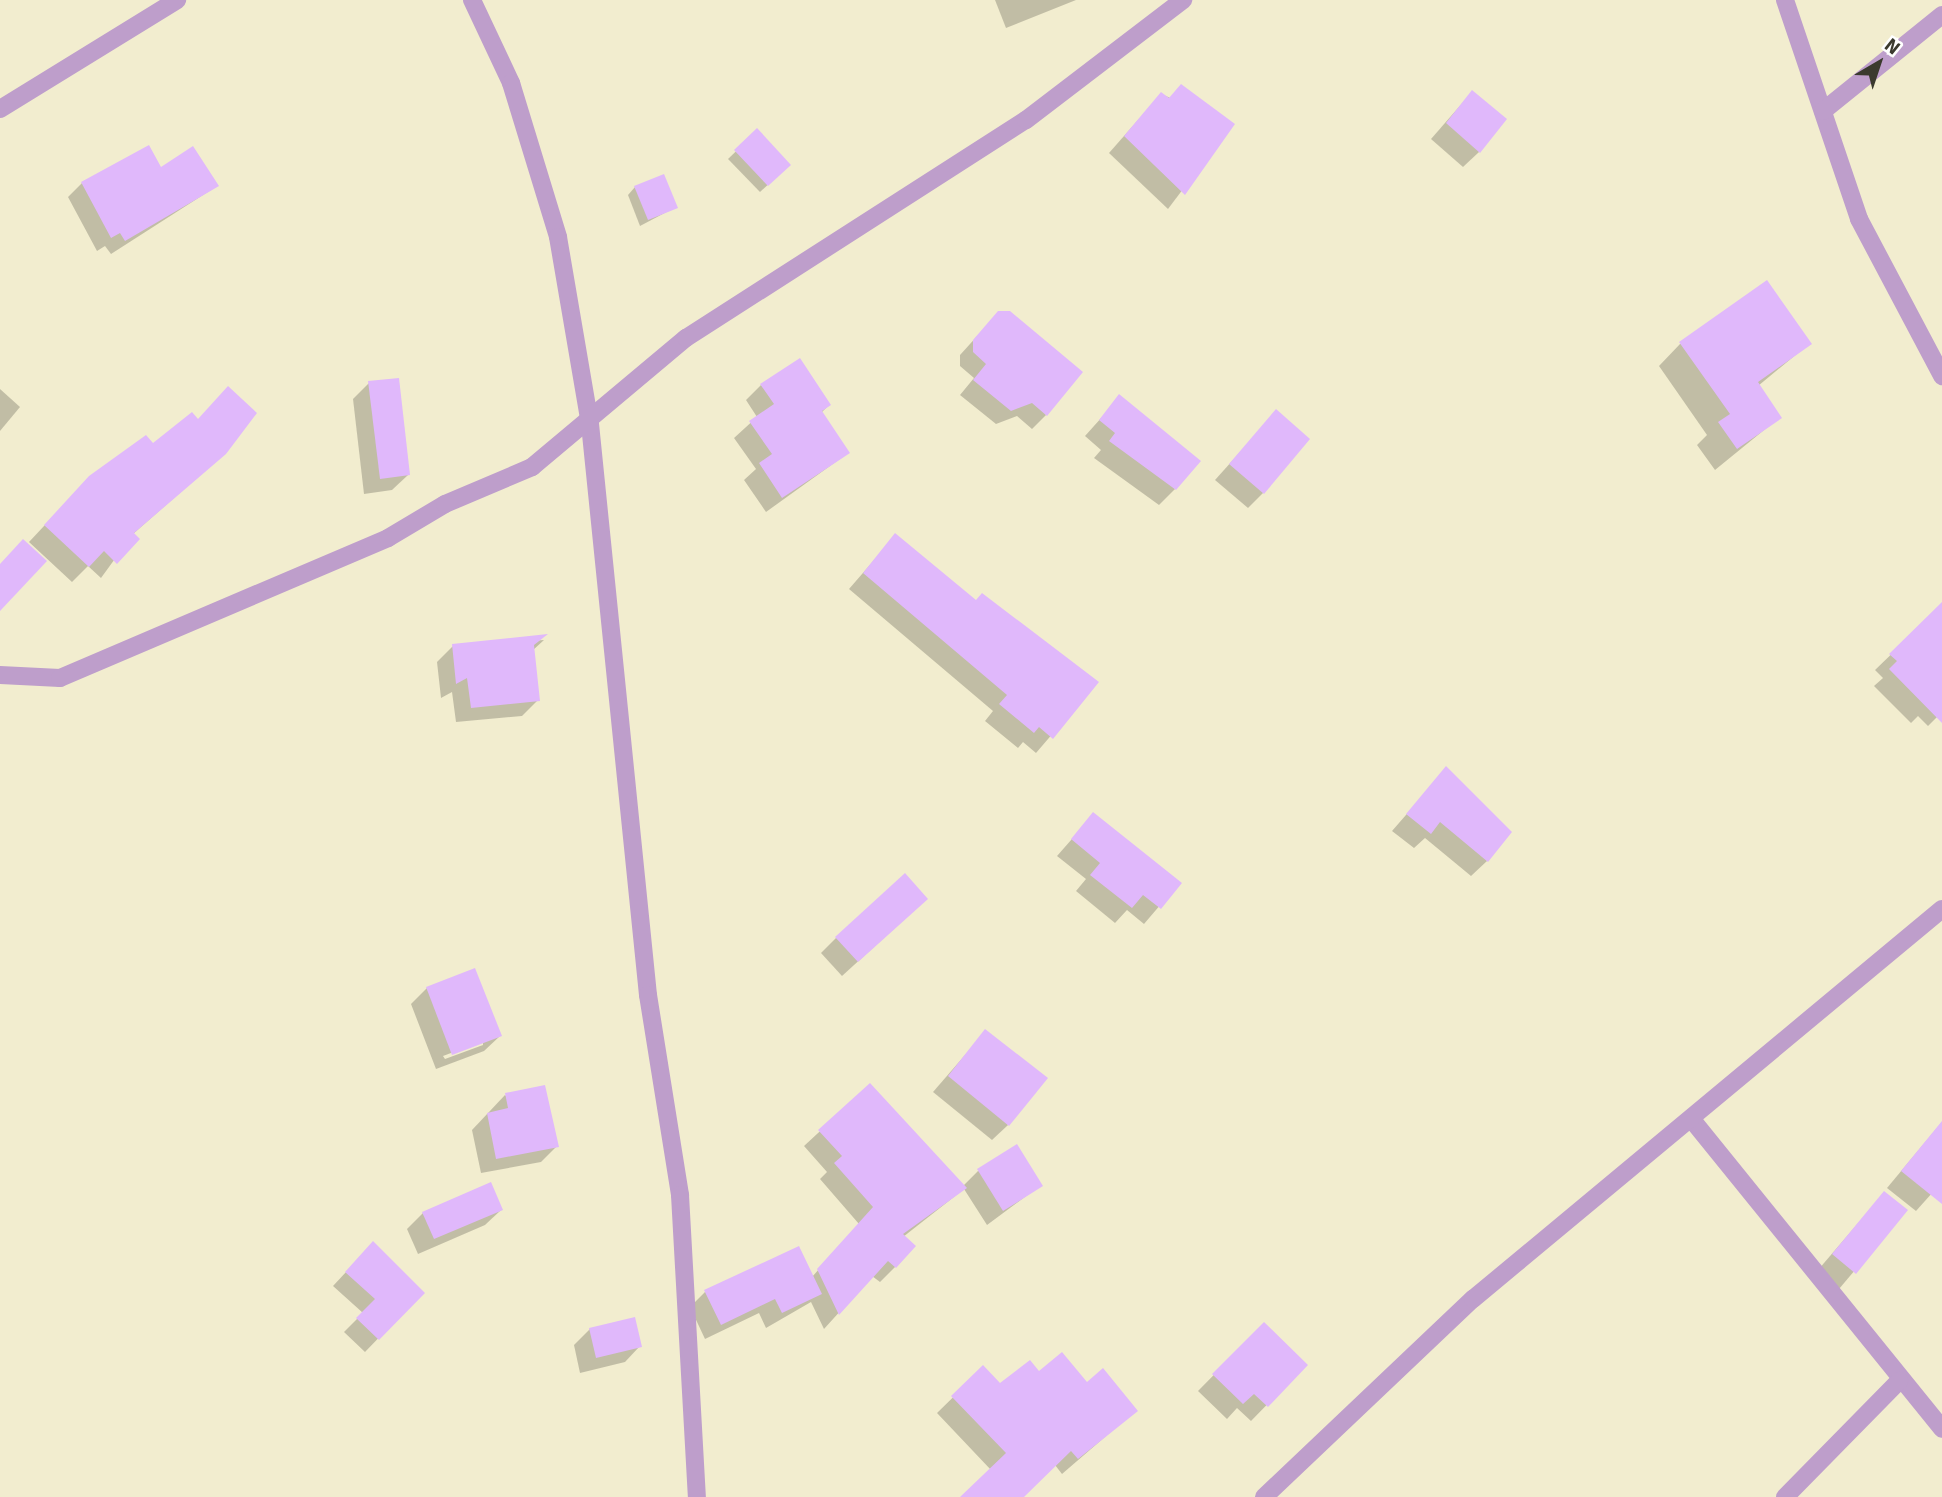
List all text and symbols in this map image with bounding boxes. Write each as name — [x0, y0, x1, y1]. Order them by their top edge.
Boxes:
north arrow — [1844, 28, 1914, 98]
text: N — [1880, 33, 1905, 60]

